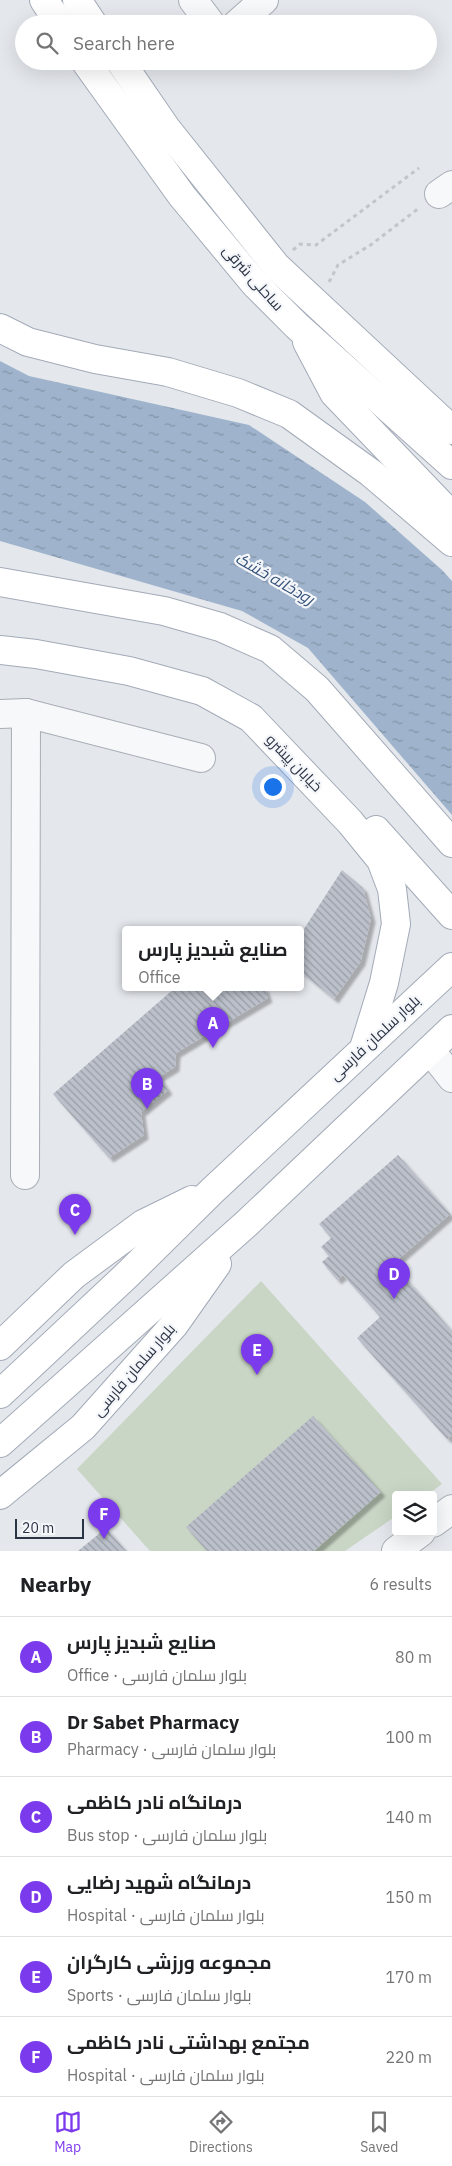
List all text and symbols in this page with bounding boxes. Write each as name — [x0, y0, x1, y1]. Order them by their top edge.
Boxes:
search box — [15, 15, 437, 70]
icon: search — [33, 29, 61, 57]
text: Search here — [73, 31, 175, 55]
street label: ساحلی شرقی — [218, 241, 288, 315]
water label: رودخانه خشک — [232, 548, 319, 609]
street label: خیابان پیشرو — [262, 730, 326, 796]
your location — [260, 774, 286, 800]
popup — [122, 926, 304, 991]
text: صنایع شبدیز پارس — [138, 937, 288, 961]
text: Office — [138, 967, 181, 987]
street label: بلوار سلمان فارسی — [325, 991, 425, 1085]
pin: A — [197, 1007, 229, 1048]
pin: B — [131, 1068, 163, 1109]
pin: C — [59, 1194, 91, 1235]
pin: D — [378, 1258, 410, 1299]
street label: بلوار سلمان فارسی — [88, 1319, 180, 1421]
pin: E — [241, 1334, 273, 1375]
map controls — [392, 1491, 437, 1536]
button: layers — [392, 1491, 437, 1536]
pin: F — [88, 1498, 120, 1539]
scale bar — [15, 1516, 84, 1539]
text: 20 m — [22, 1519, 54, 1537]
text: Nearby — [20, 1570, 91, 1598]
text: 6 results — [369, 1574, 432, 1594]
text: صنایع شبدیز پارس — [67, 1630, 216, 1654]
text: A — [31, 1647, 41, 1667]
text: 80 m — [395, 1647, 432, 1667]
text: Office · بلوار سلمان فارسی — [67, 1665, 247, 1685]
text: Dr Sabet Pharmacy — [67, 1710, 239, 1734]
text: B — [31, 1727, 41, 1747]
text: 100 m — [385, 1727, 432, 1747]
text: Pharmacy · بلوار سلمان فارسی — [67, 1739, 276, 1759]
text: درمانگاه نادر کاظمی — [67, 1790, 242, 1814]
text: C — [31, 1807, 41, 1827]
text: 140 m — [385, 1807, 432, 1827]
text: Bus stop · بلوار سلمان فارسی — [67, 1825, 267, 1845]
text: درمانگاه شهید رضایی — [67, 1870, 251, 1894]
text: D — [30, 1887, 42, 1907]
text: 150 m — [385, 1887, 432, 1907]
text: Hospital · بلوار سلمان فارسی — [67, 1905, 264, 1925]
text: مجموعه ورزشی کارگران — [67, 1950, 272, 1974]
text: E — [31, 1967, 41, 1987]
text: 170 m — [385, 1967, 432, 1987]
text: Sports · بلوار سلمان فارسی — [67, 1985, 252, 2005]
text: مجتمع بهداشتی نادر کاظمی — [67, 2030, 310, 2054]
text: F — [31, 2047, 41, 2067]
text: 220 m — [385, 2047, 432, 2067]
text: Hospital · بلوار سلمان فارسی — [67, 2065, 264, 2085]
tab: Map — [54, 2108, 82, 2156]
tab: Directions — [189, 2108, 253, 2156]
tab: Saved — [360, 2108, 398, 2156]

